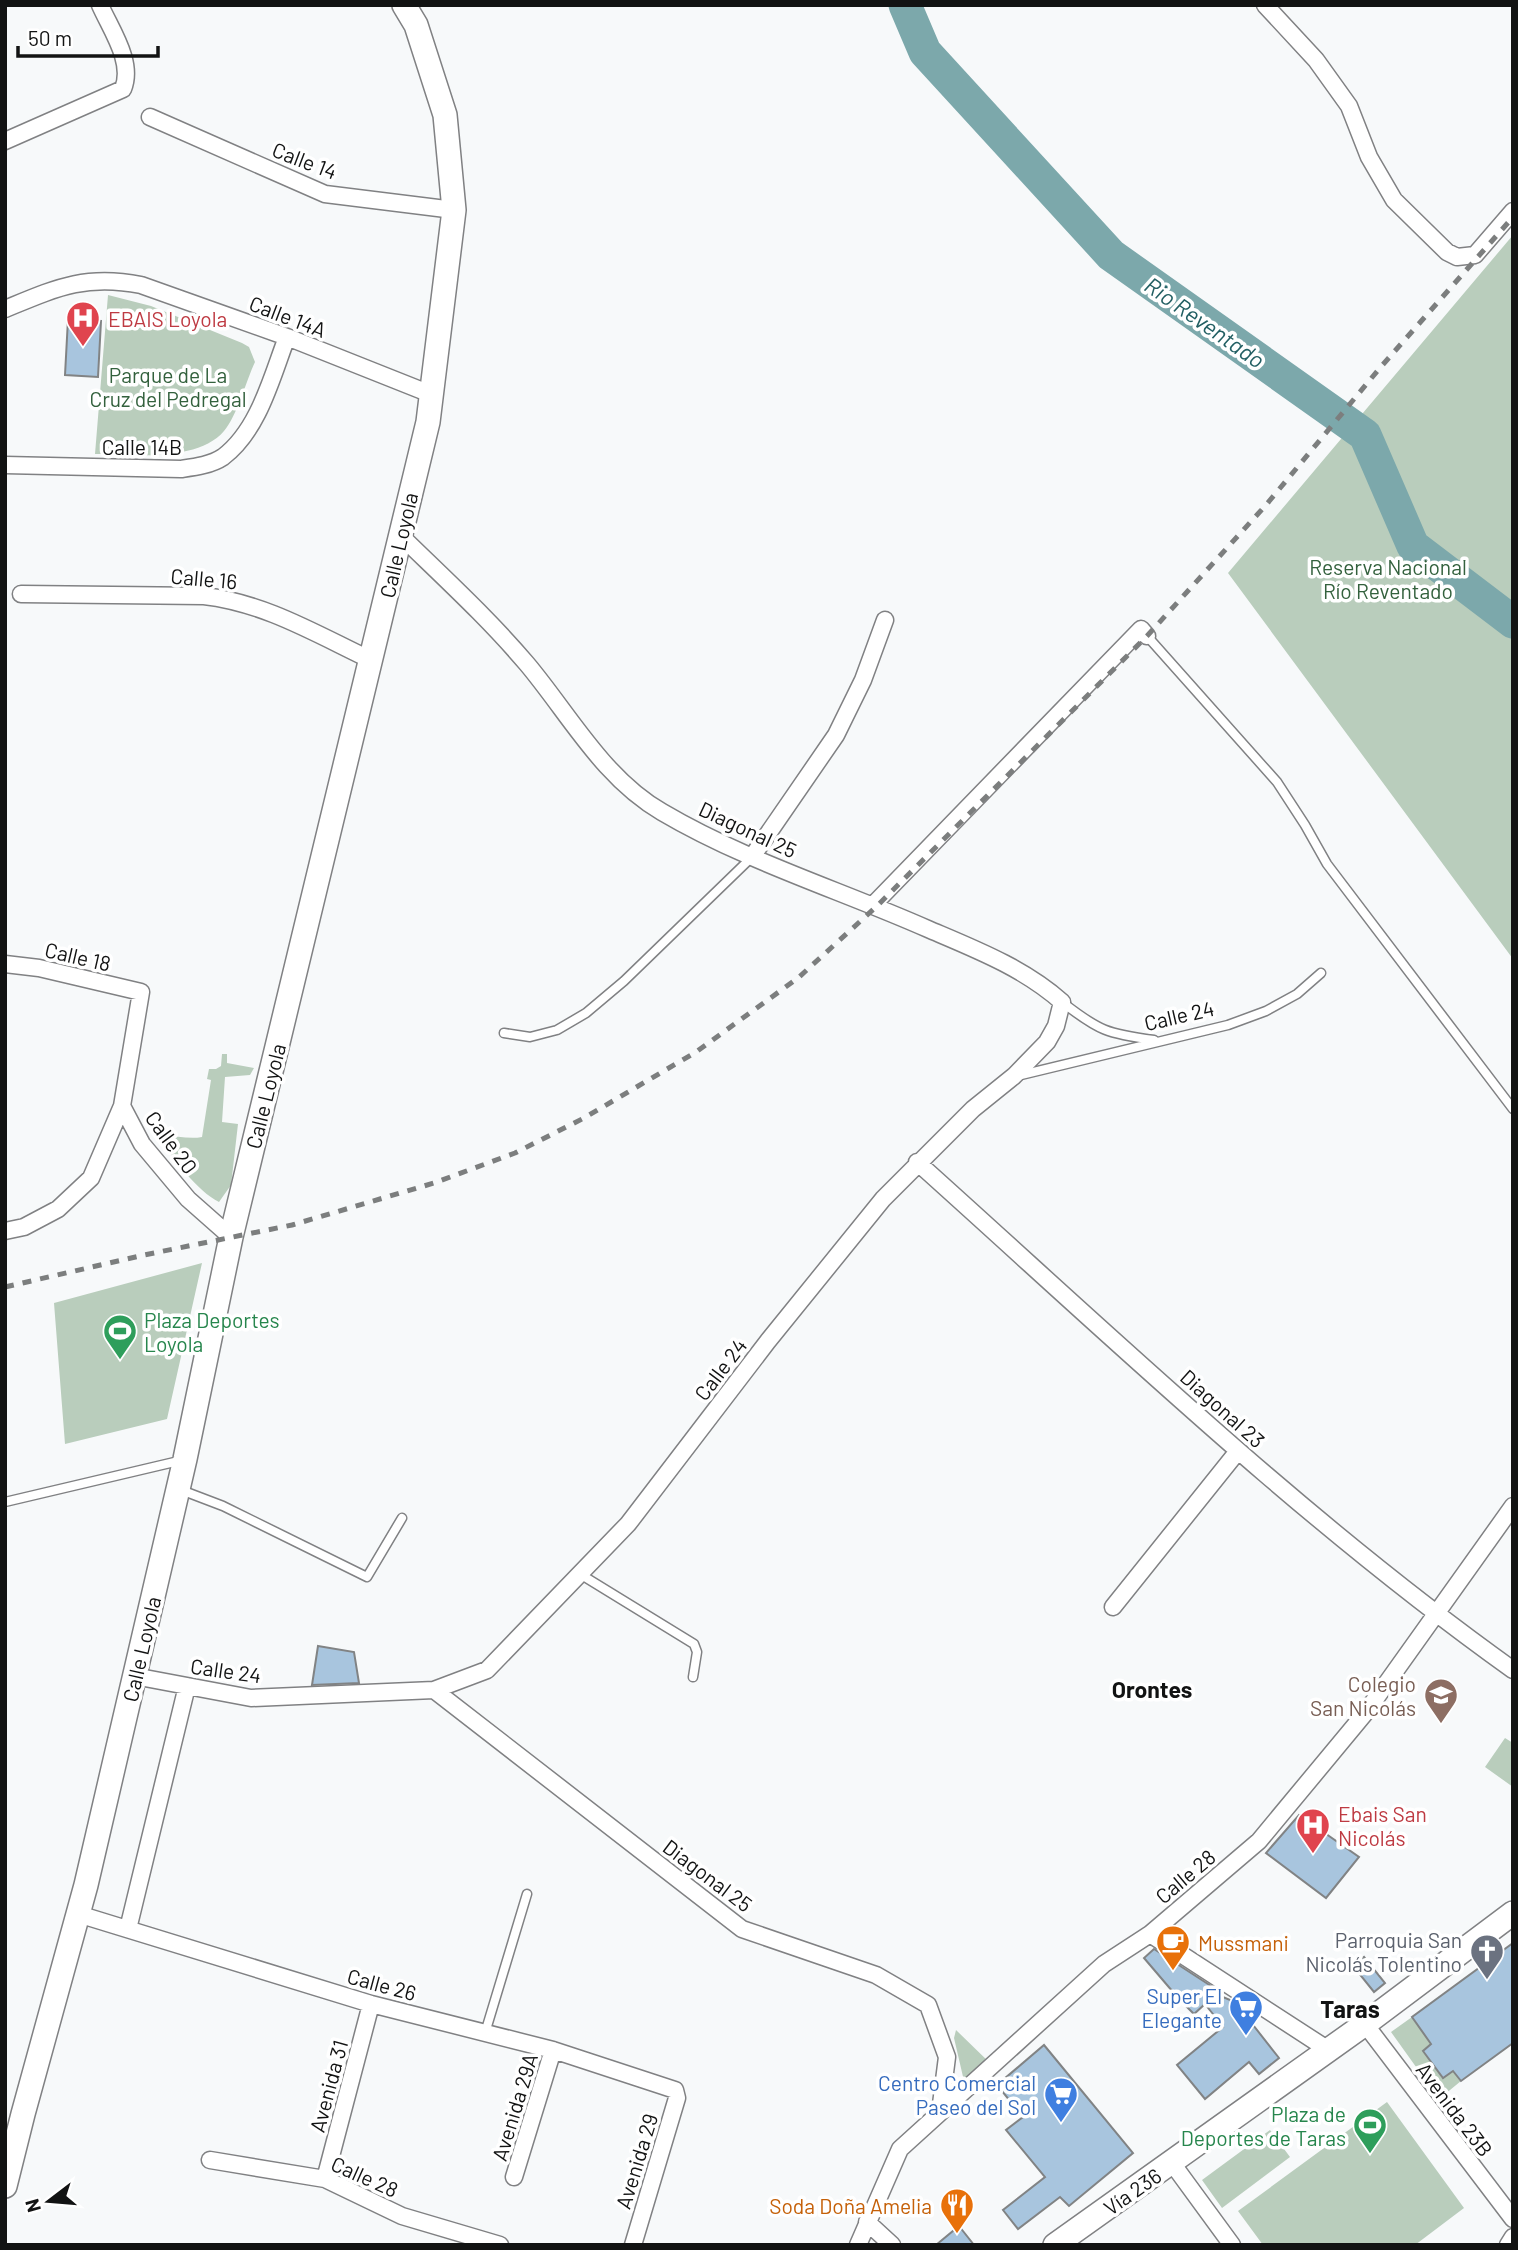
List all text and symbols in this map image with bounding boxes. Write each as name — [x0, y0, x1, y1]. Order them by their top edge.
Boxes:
scale bar — [18, 14, 158, 58]
text: 50 m — [28, 25, 72, 50]
street label: Calle 14 — [269, 136, 341, 184]
water label: Rio Reventado — [1140, 270, 1270, 374]
street label: Calle 14A — [246, 290, 330, 342]
hospital icon: EBAIS Loyola — [64, 299, 102, 348]
place label: EBAIS Loyola — [108, 306, 227, 331]
park label: Parque de La Cruz del Pedregal — [89, 362, 247, 411]
street label: Calle 14B — [102, 434, 182, 459]
street label: Calle Loyola — [374, 490, 422, 600]
park label: Reserva Nacional Río Reventado — [1309, 554, 1467, 603]
street label: Calle 16 — [170, 563, 238, 593]
street label: Diagonal 25 — [695, 796, 801, 862]
street label: Calle 18 — [43, 936, 113, 976]
street label: Calle 24 — [1141, 995, 1217, 1035]
street label: Calle Loyola — [240, 1041, 290, 1151]
street label: Calle 20 — [141, 1106, 203, 1178]
place label: Plaza Deportes Loyola — [144, 1307, 280, 1356]
sports icon: Plaza Deportes Loyola — [101, 1312, 139, 1361]
street label: Calle 24 — [689, 1333, 751, 1405]
street label: Diagonal 23 — [1176, 1364, 1270, 1452]
street label: Calle Loyola — [117, 1594, 165, 1704]
street label: Calle 24 — [189, 1653, 263, 1687]
place label: Colegio San Nicolás — [1310, 1671, 1416, 1720]
district label: Orontes — [1112, 1675, 1192, 1703]
school or university icon: Colegio San Nicolás — [1422, 1676, 1460, 1725]
place label: Ebais San Nicolás — [1338, 1801, 1427, 1850]
hospital icon: Ebais San Nicolás — [1294, 1806, 1332, 1855]
street label: Diagonal 25 — [659, 1833, 757, 1917]
street label: Calle 28 — [1150, 1844, 1220, 1908]
cafe icon: Mussmani — [1154, 1923, 1192, 1972]
place label: Parroquia San Nicolás Tolentino — [1305, 1927, 1462, 1976]
place label: Mussmani — [1198, 1930, 1289, 1955]
church icon: Parroquia San Nicolás Tolentino — [1468, 1932, 1506, 1981]
street label: Calle 26 — [345, 1963, 419, 2005]
place label: Super El Elegante — [1141, 1983, 1222, 2032]
supermarket icon: Super El Elegante — [1227, 1988, 1265, 2037]
district label: Taras — [1320, 1994, 1380, 2023]
street label: Avenida 31 — [304, 2037, 352, 2135]
street label: Avenida 29A — [486, 2050, 542, 2164]
street label: Avenida 23B — [1412, 2057, 1498, 2161]
place label: Centro Comercial Paseo del Sol — [878, 2070, 1036, 2119]
supermarket icon: Centro Comercial Paseo del Sol — [1042, 2075, 1080, 2124]
place label: Plaza de Deportes de Taras — [1181, 2101, 1346, 2150]
sports icon: Plaza de Deportes de Taras — [1351, 2106, 1389, 2155]
street label: Avenida 29 — [610, 2110, 662, 2212]
street label: Calle 28 — [328, 2150, 402, 2202]
street label: Vía 236 — [1098, 2162, 1166, 2220]
north arrow — [14, 2166, 84, 2236]
restaurant icon: Soda Doña Amelia — [938, 2186, 976, 2235]
place label: Soda Doña Amelia — [769, 2193, 932, 2218]
text: N — [19, 2197, 45, 2215]

